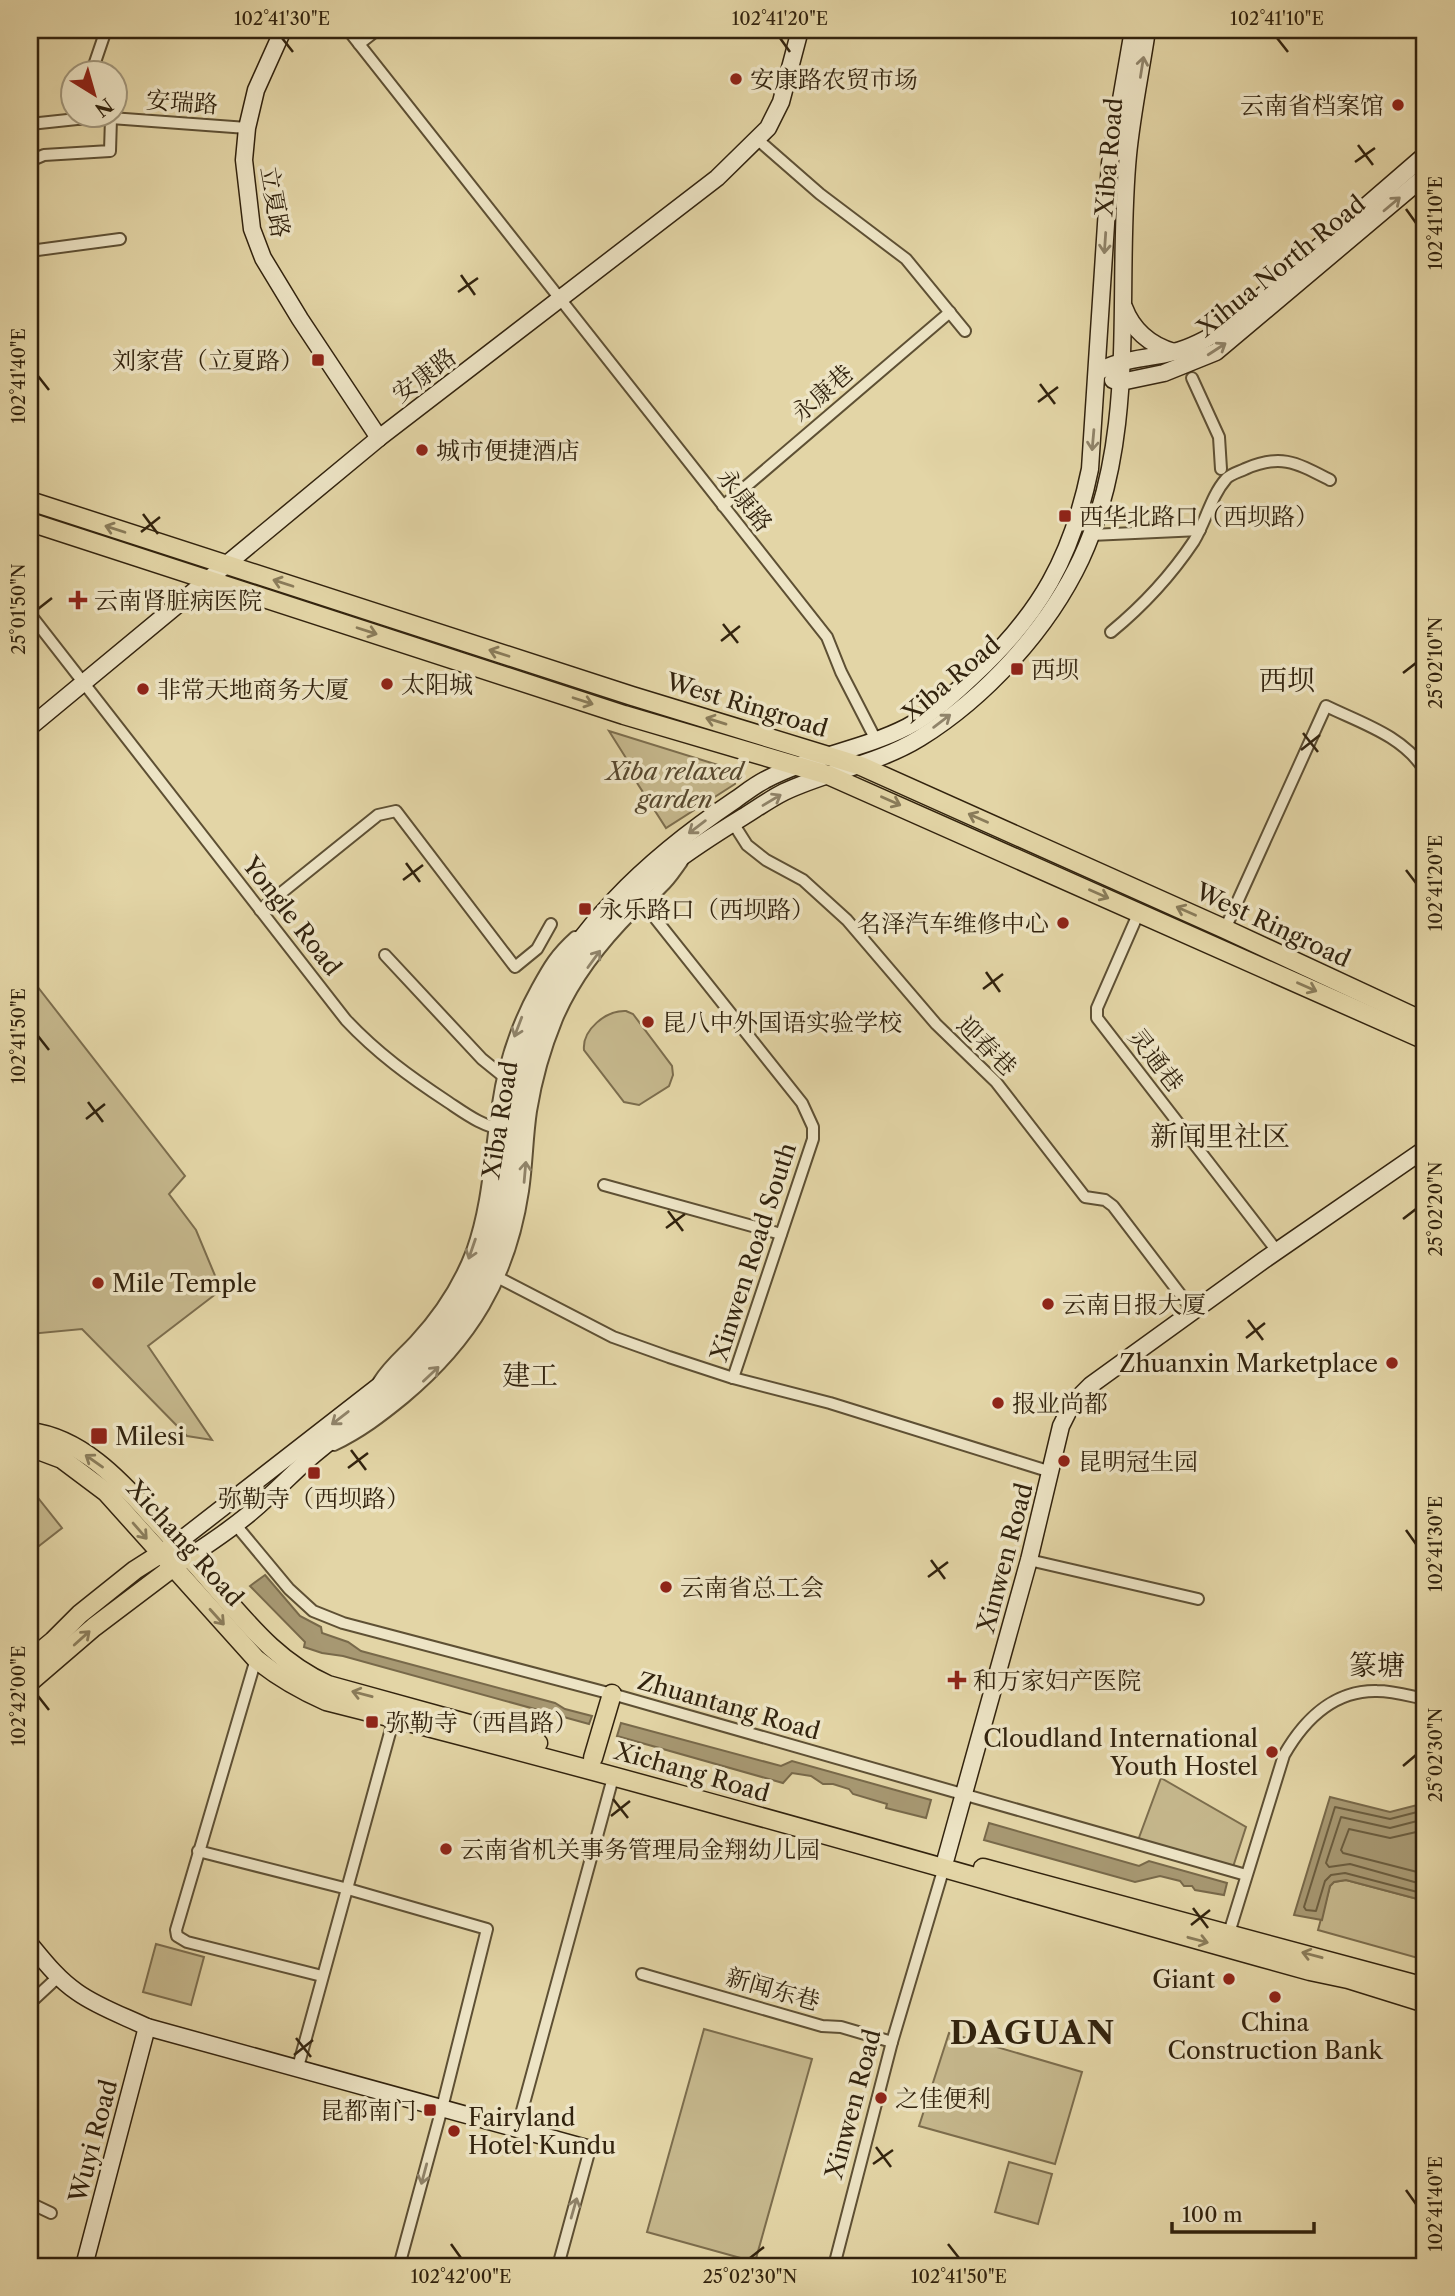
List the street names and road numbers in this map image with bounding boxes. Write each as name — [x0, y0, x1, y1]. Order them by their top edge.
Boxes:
street label: 安瑞路 — [145, 85, 219, 119]
street label: Xiba Road — [1089, 96, 1129, 218]
street label: 立夏路 — [254, 164, 296, 240]
street label: Xihua North Road — [1190, 189, 1371, 343]
street label: 安康路 — [387, 342, 461, 408]
street label: 永康巷 — [785, 358, 859, 428]
street label: 永康路 — [711, 463, 779, 537]
street label: Xiba Road — [895, 629, 1006, 729]
street label: West Ringroad — [662, 666, 832, 743]
street label: Yongle Road — [236, 850, 348, 982]
street label: West Ringroad — [1190, 876, 1355, 974]
street label: 迎春巷 — [951, 1010, 1023, 1082]
street label: 灵通巷 — [1122, 1023, 1190, 1097]
street label: Xiba Road — [476, 1059, 524, 1182]
street label: Xinwen Road South — [704, 1139, 802, 1366]
street label: Xichang Road — [120, 1473, 250, 1612]
street label: Xinwen Road — [971, 1479, 1039, 1637]
street label: Zhuantang Road — [635, 1666, 824, 1746]
street label: Xichang Road — [610, 1736, 773, 1808]
street label: 新闻东巷 — [723, 1962, 823, 2016]
street label: Xinwen Road — [819, 2025, 887, 2183]
street label: Wuyi Road — [62, 2076, 123, 2207]

